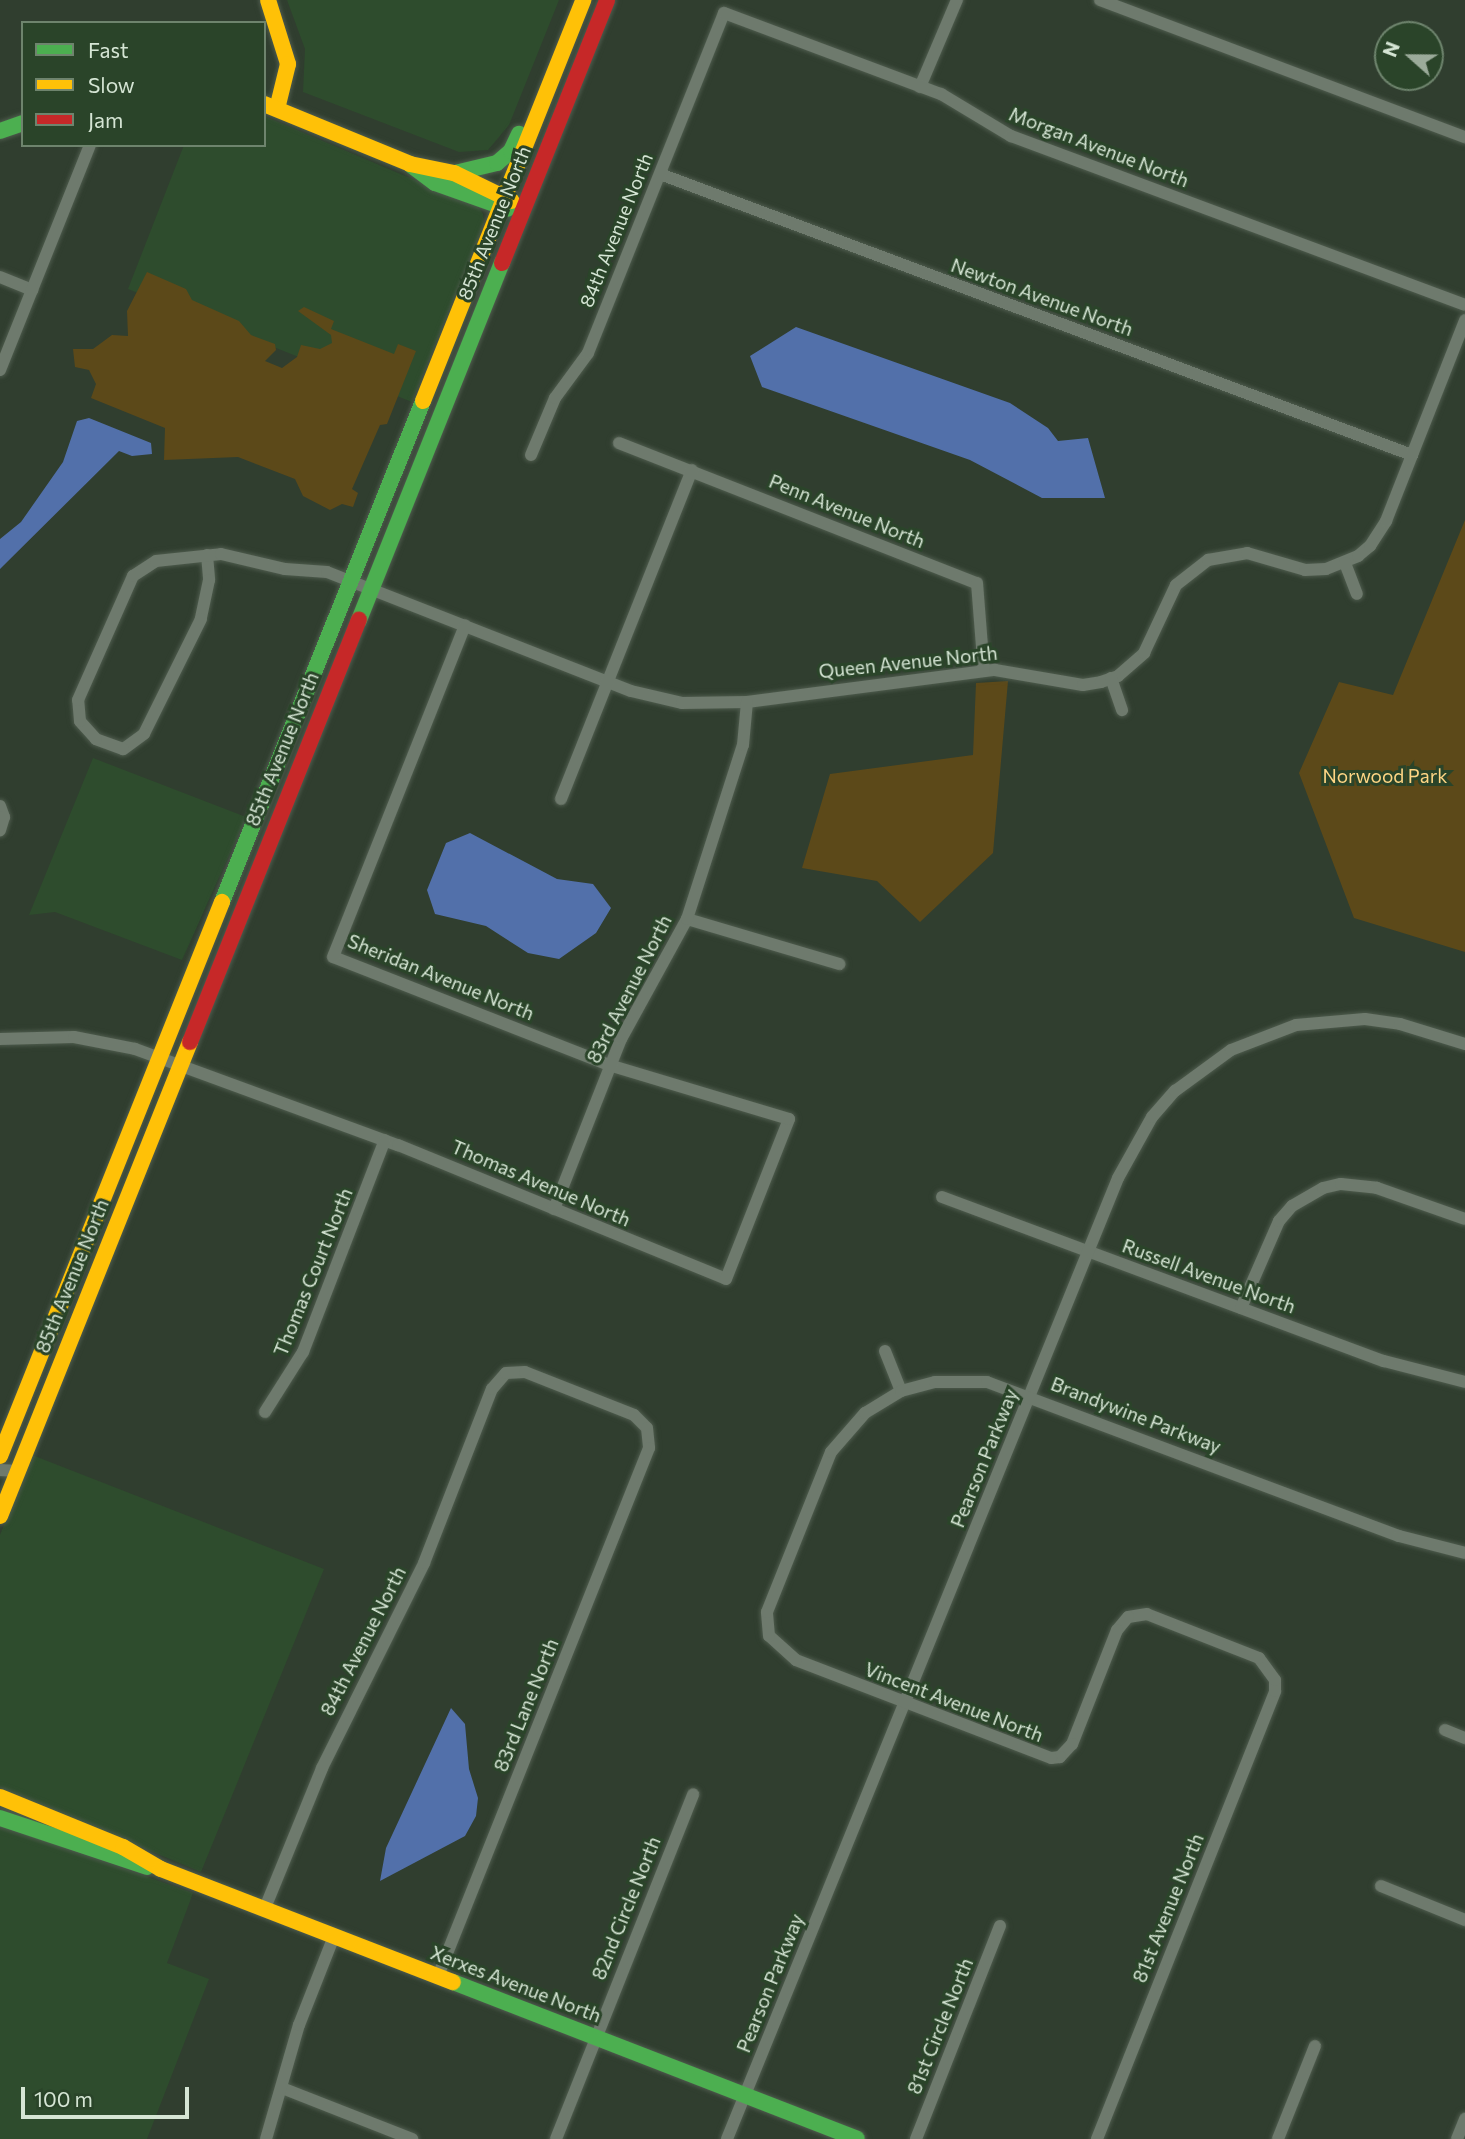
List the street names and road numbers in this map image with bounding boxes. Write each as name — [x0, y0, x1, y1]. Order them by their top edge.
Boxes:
street label: Morgan Avenue North — [1006, 102, 1192, 192]
street label: 85th Avenue North — [453, 143, 535, 303]
street label: 84th Avenue North — [575, 150, 657, 310]
street label: Newton Avenue North — [948, 253, 1136, 341]
street label: Penn Avenue North — [766, 469, 928, 553]
street label: Queen Avenue North — [817, 641, 999, 683]
street label: 85th Avenue North — [241, 669, 323, 829]
street label: 83rd Avenue North — [582, 911, 676, 1067]
street label: Sheridan Avenue North — [345, 929, 537, 1025]
street label: Thomas Avenue North — [448, 1135, 634, 1231]
street label: Thomas Court North — [269, 1185, 357, 1359]
street label: 85th Avenue North — [31, 1196, 113, 1356]
street label: Russell Avenue North — [1119, 1234, 1299, 1318]
street label: Brandywine Parkway — [1048, 1372, 1224, 1458]
street label: Pearson Parkway — [946, 1385, 1022, 1531]
street label: 84th Avenue North — [316, 1563, 410, 1719]
street label: 83rd Lane North — [489, 1635, 563, 1775]
street label: Vincent Avenue North — [861, 1657, 1047, 1747]
street label: 81st Avenue North — [1128, 1830, 1208, 1986]
street label: 82nd Circle North — [587, 1833, 665, 1983]
street label: Pearson Parkway — [732, 1910, 808, 2056]
street label: Xerxes Avenue North — [428, 1941, 604, 2027]
street label: 81st Circle North — [902, 1955, 978, 2097]

